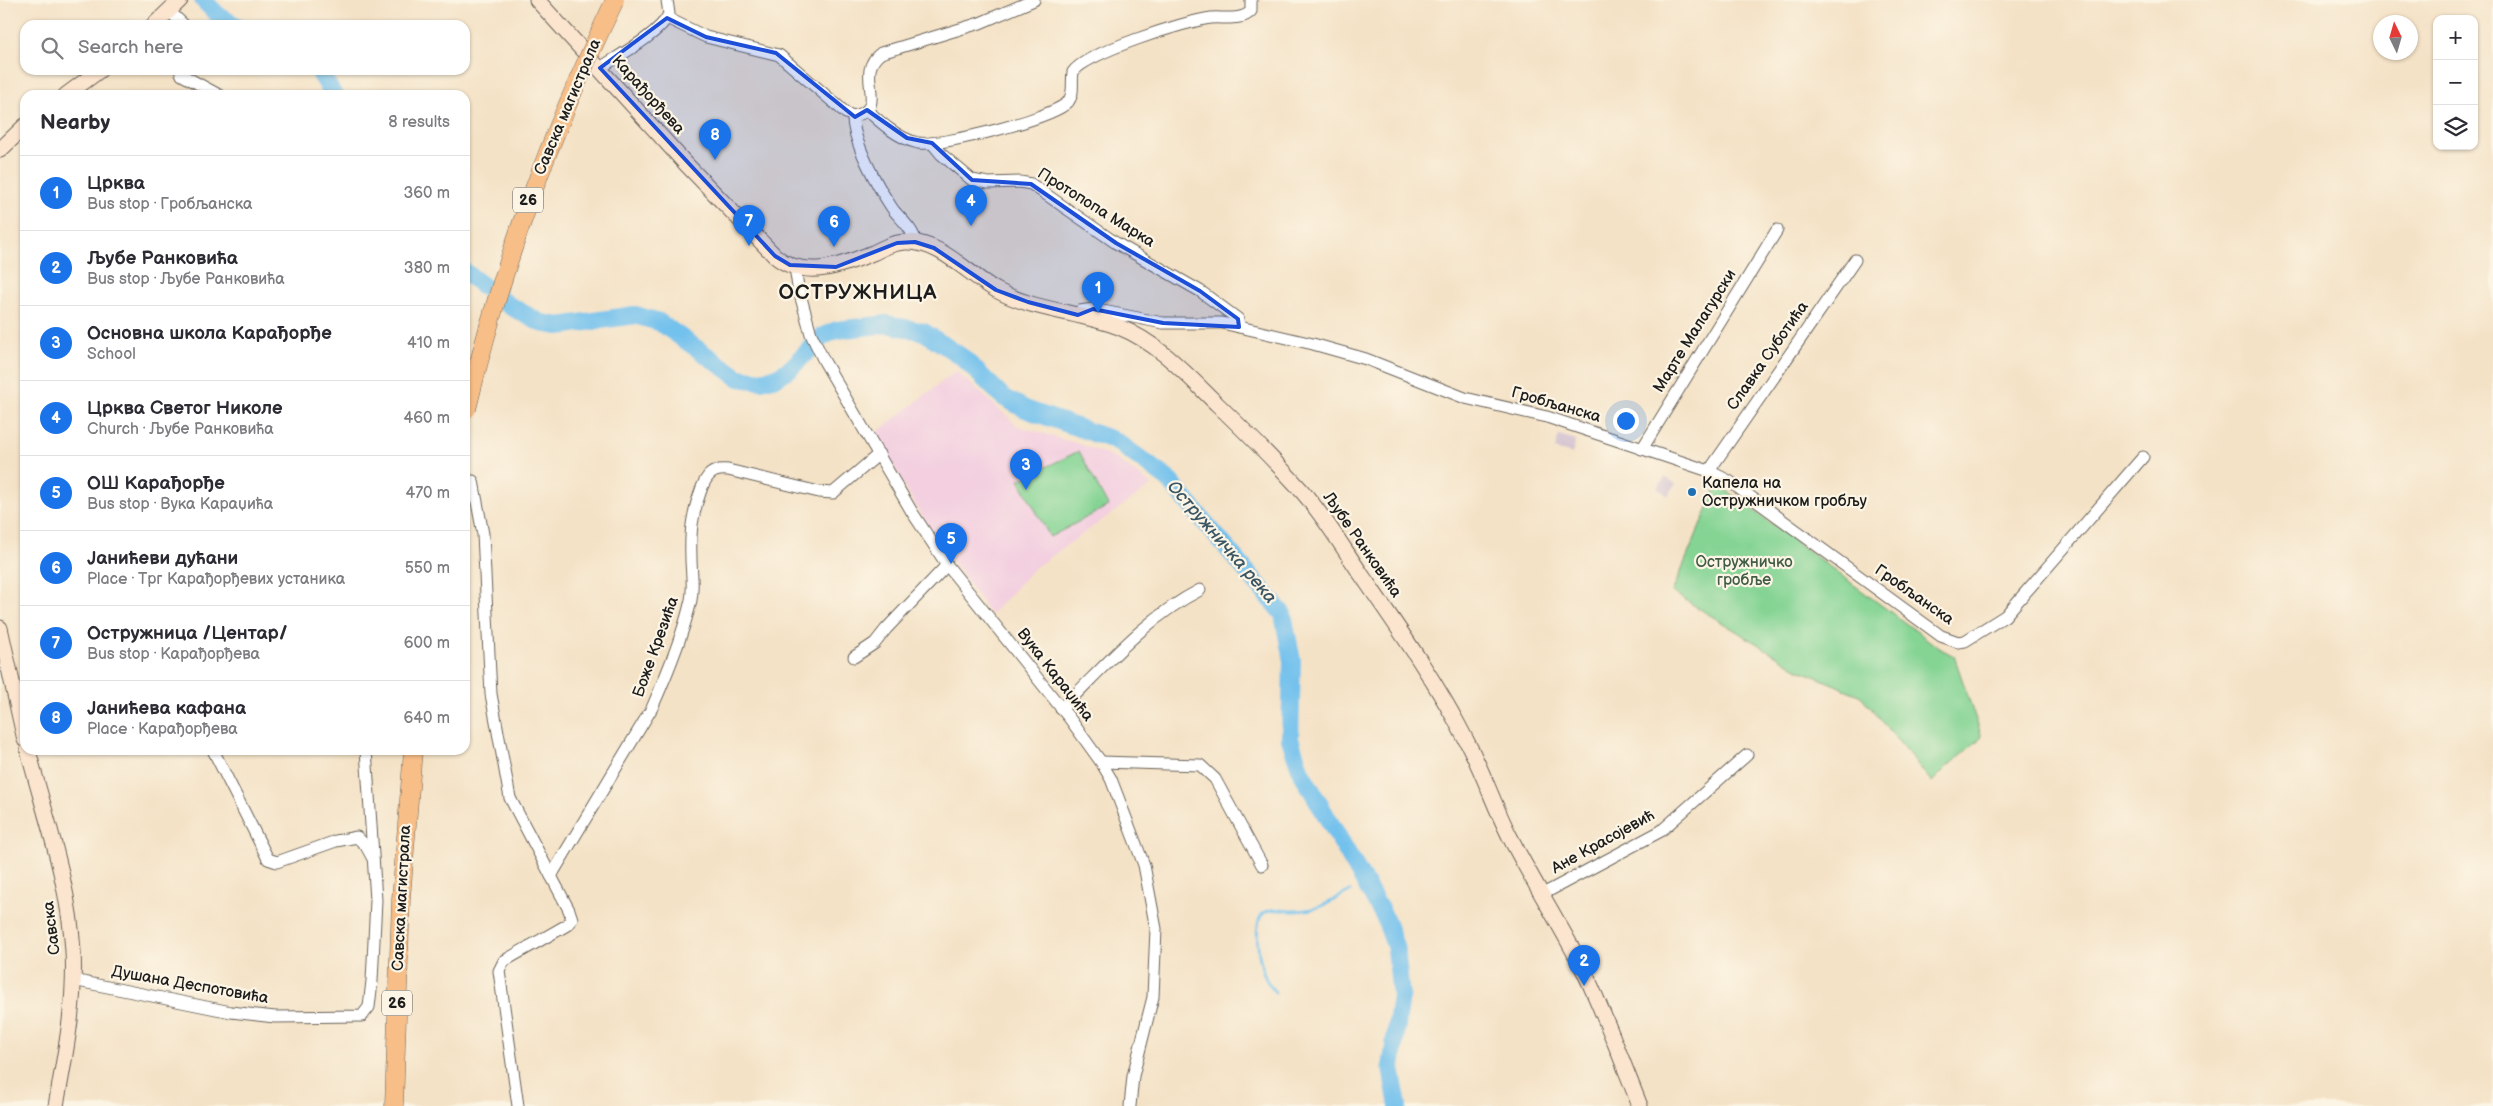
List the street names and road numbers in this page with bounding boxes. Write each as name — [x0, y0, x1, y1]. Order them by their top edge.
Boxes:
street label: Савска магистрала — [531, 36, 605, 178]
street label: Карађорђева — [608, 52, 689, 139]
street label: Протопопа Марка — [1034, 164, 1159, 252]
road number: 26 — [513, 188, 543, 212]
street label: Марте Малагурски — [1649, 266, 1741, 396]
street label: Славка Суботића — [1723, 297, 1813, 414]
street label: Гробљанска — [1509, 383, 1603, 427]
street label: Љубе Ранковића — [1318, 488, 1406, 602]
street label: Гробљанска — [1871, 561, 1958, 630]
street label: Боже Крезића — [629, 594, 683, 700]
street label: Вука Караџића — [1013, 625, 1098, 726]
street label: Ане Красојевић — [1547, 806, 1658, 879]
street label: Савска магистрала — [389, 824, 415, 971]
street label: Савска — [39, 899, 65, 956]
street label: Душана Деспотовића — [110, 962, 270, 1008]
road number: 26 — [382, 990, 412, 1016]

